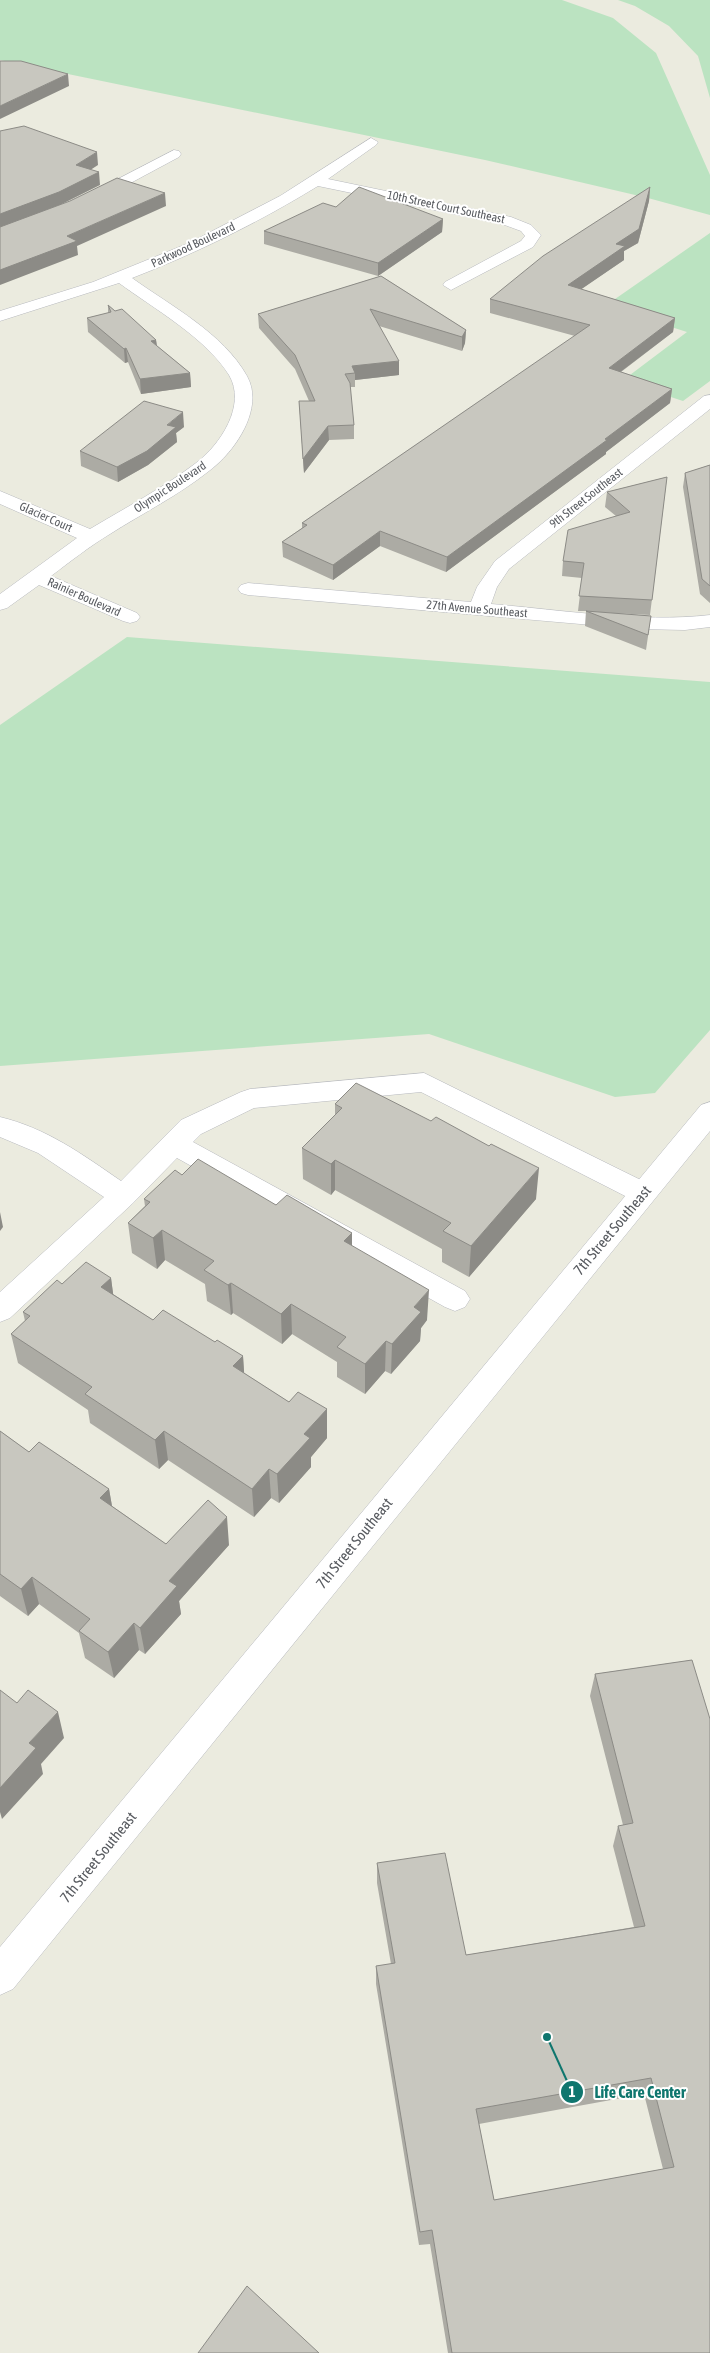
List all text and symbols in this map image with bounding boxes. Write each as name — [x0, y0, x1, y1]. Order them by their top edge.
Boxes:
street label: 10th Street Court Southeast — [386, 188, 507, 226]
street label: Parkwood Boulevard — [149, 219, 237, 271]
street label: Olympic Boulevard — [131, 458, 209, 516]
street label: 9th Street Southeast — [547, 465, 626, 531]
street label: Glacier Court — [17, 499, 75, 535]
street label: Rainier Boulevard — [45, 575, 123, 619]
street label: 27th Avenue Southeast — [426, 598, 529, 620]
street label: 7th Street Southeast — [570, 1182, 654, 1278]
street label: 7th Street Southeast — [312, 1494, 396, 1592]
street label: 7th Street Southeast — [56, 1808, 140, 1906]
callout: Life Care Center — [559, 2077, 696, 2108]
text: 1 — [568, 2083, 576, 2100]
text: Life Care Center — [594, 2083, 686, 2101]

